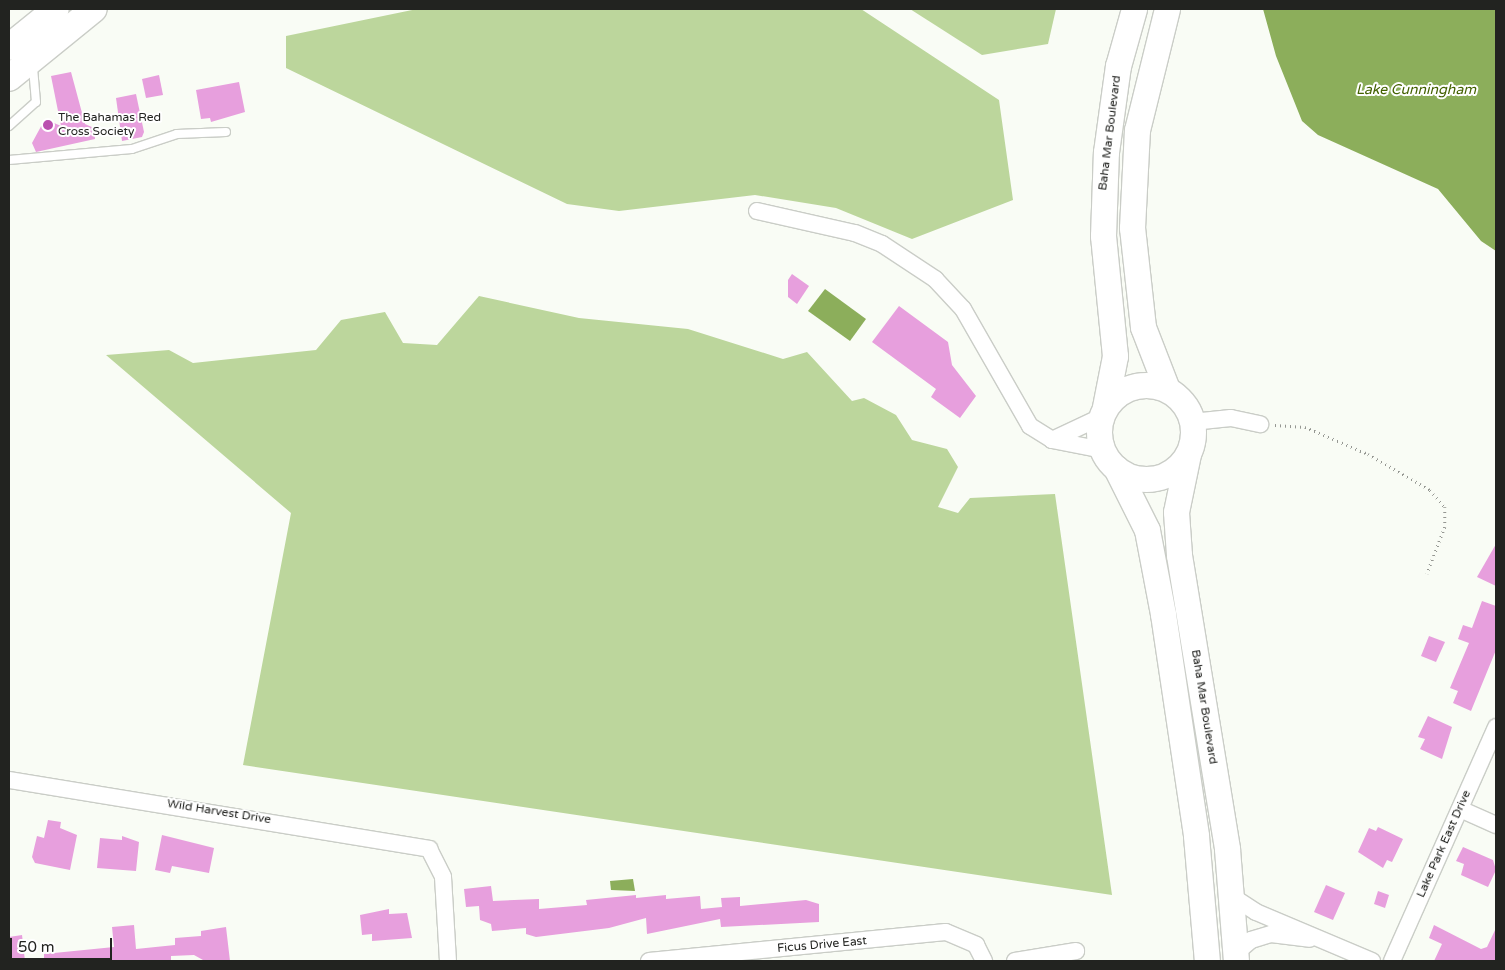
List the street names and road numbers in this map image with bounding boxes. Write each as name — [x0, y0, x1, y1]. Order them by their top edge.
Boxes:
street label: Baha Mar Boulevard — [1096, 75, 1124, 191]
street label: Baha Mar Boulevard — [1188, 649, 1220, 765]
street label: Lake Park East Drive — [1414, 788, 1474, 900]
street label: Wild Harvest Drive — [166, 797, 272, 827]
street label: Ficus Drive East — [777, 934, 867, 956]

